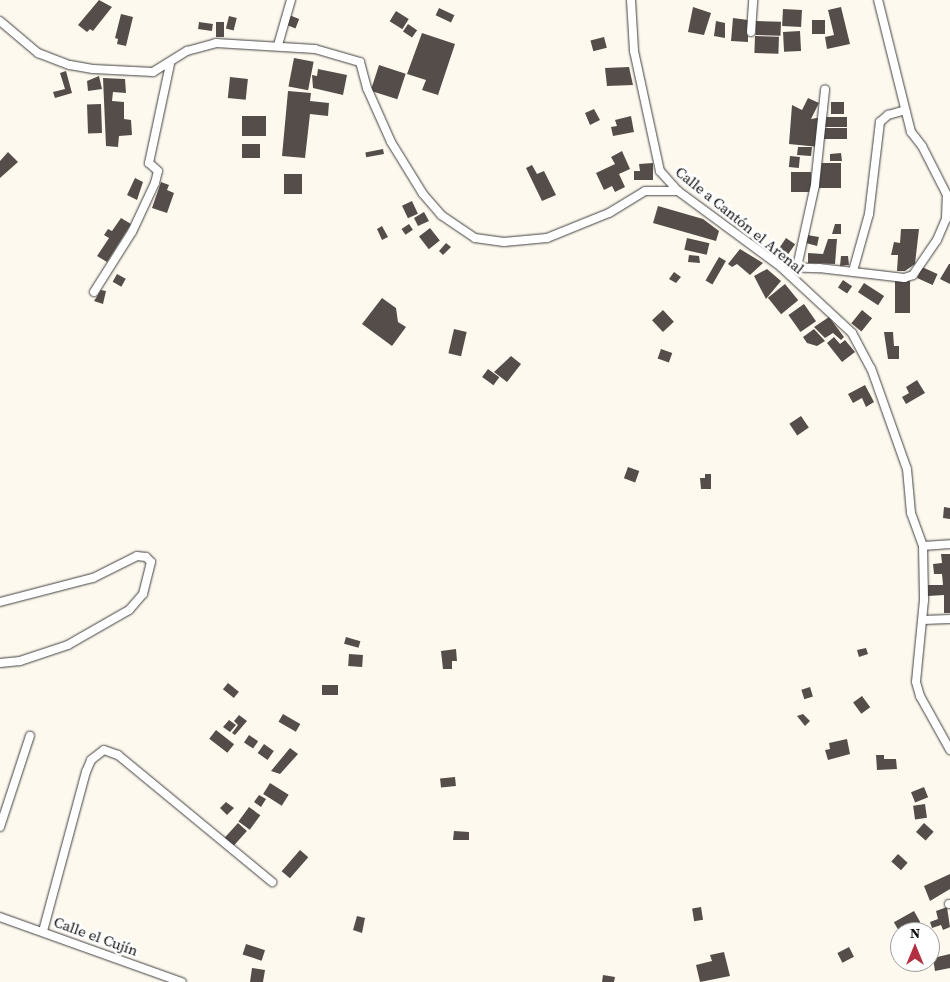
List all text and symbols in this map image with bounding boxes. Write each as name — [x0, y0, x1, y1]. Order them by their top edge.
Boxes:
street label: Calle a Cantón el Arenal — [672, 162, 808, 278]
street label: Calle el Cujín — [51, 912, 141, 960]
north arrow — [890, 922, 940, 972]
text: N — [910, 923, 920, 943]

